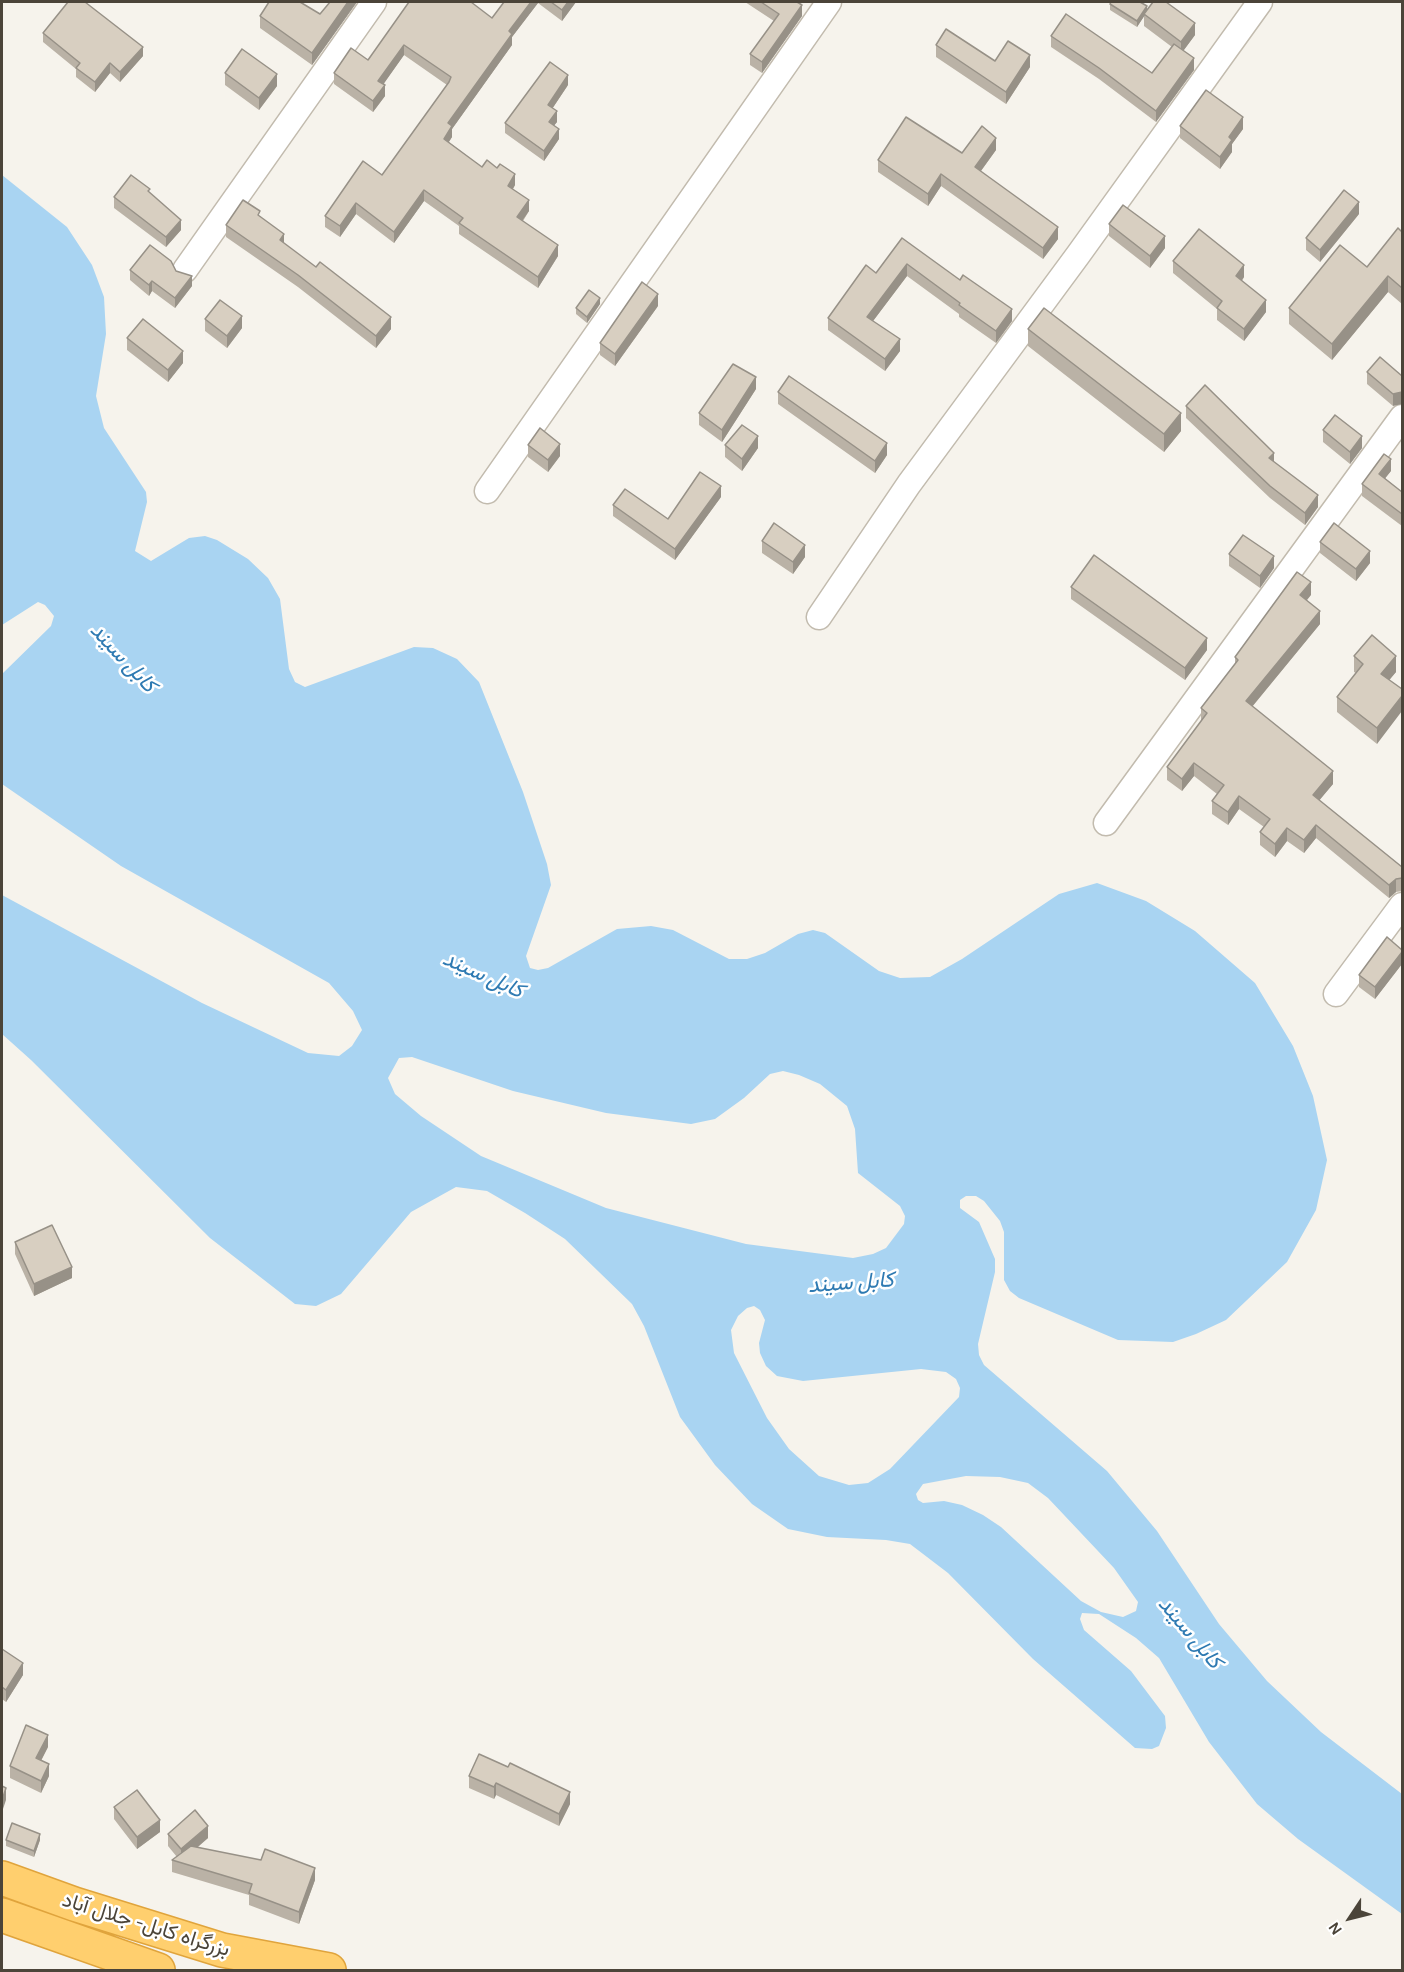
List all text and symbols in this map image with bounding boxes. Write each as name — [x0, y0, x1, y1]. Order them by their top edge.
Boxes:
water label: کابل سيند — [84, 618, 162, 698]
water label: کابل سيند — [438, 945, 528, 1005]
water label: کابل سيند — [807, 1267, 895, 1299]
water label: کابل سيند — [1152, 1592, 1228, 1674]
street label: بزرگراه کابل- جلال آباد — [59, 1888, 233, 1962]
north arrow — [1320, 1888, 1380, 1948]
text: N — [1324, 1918, 1346, 1939]

